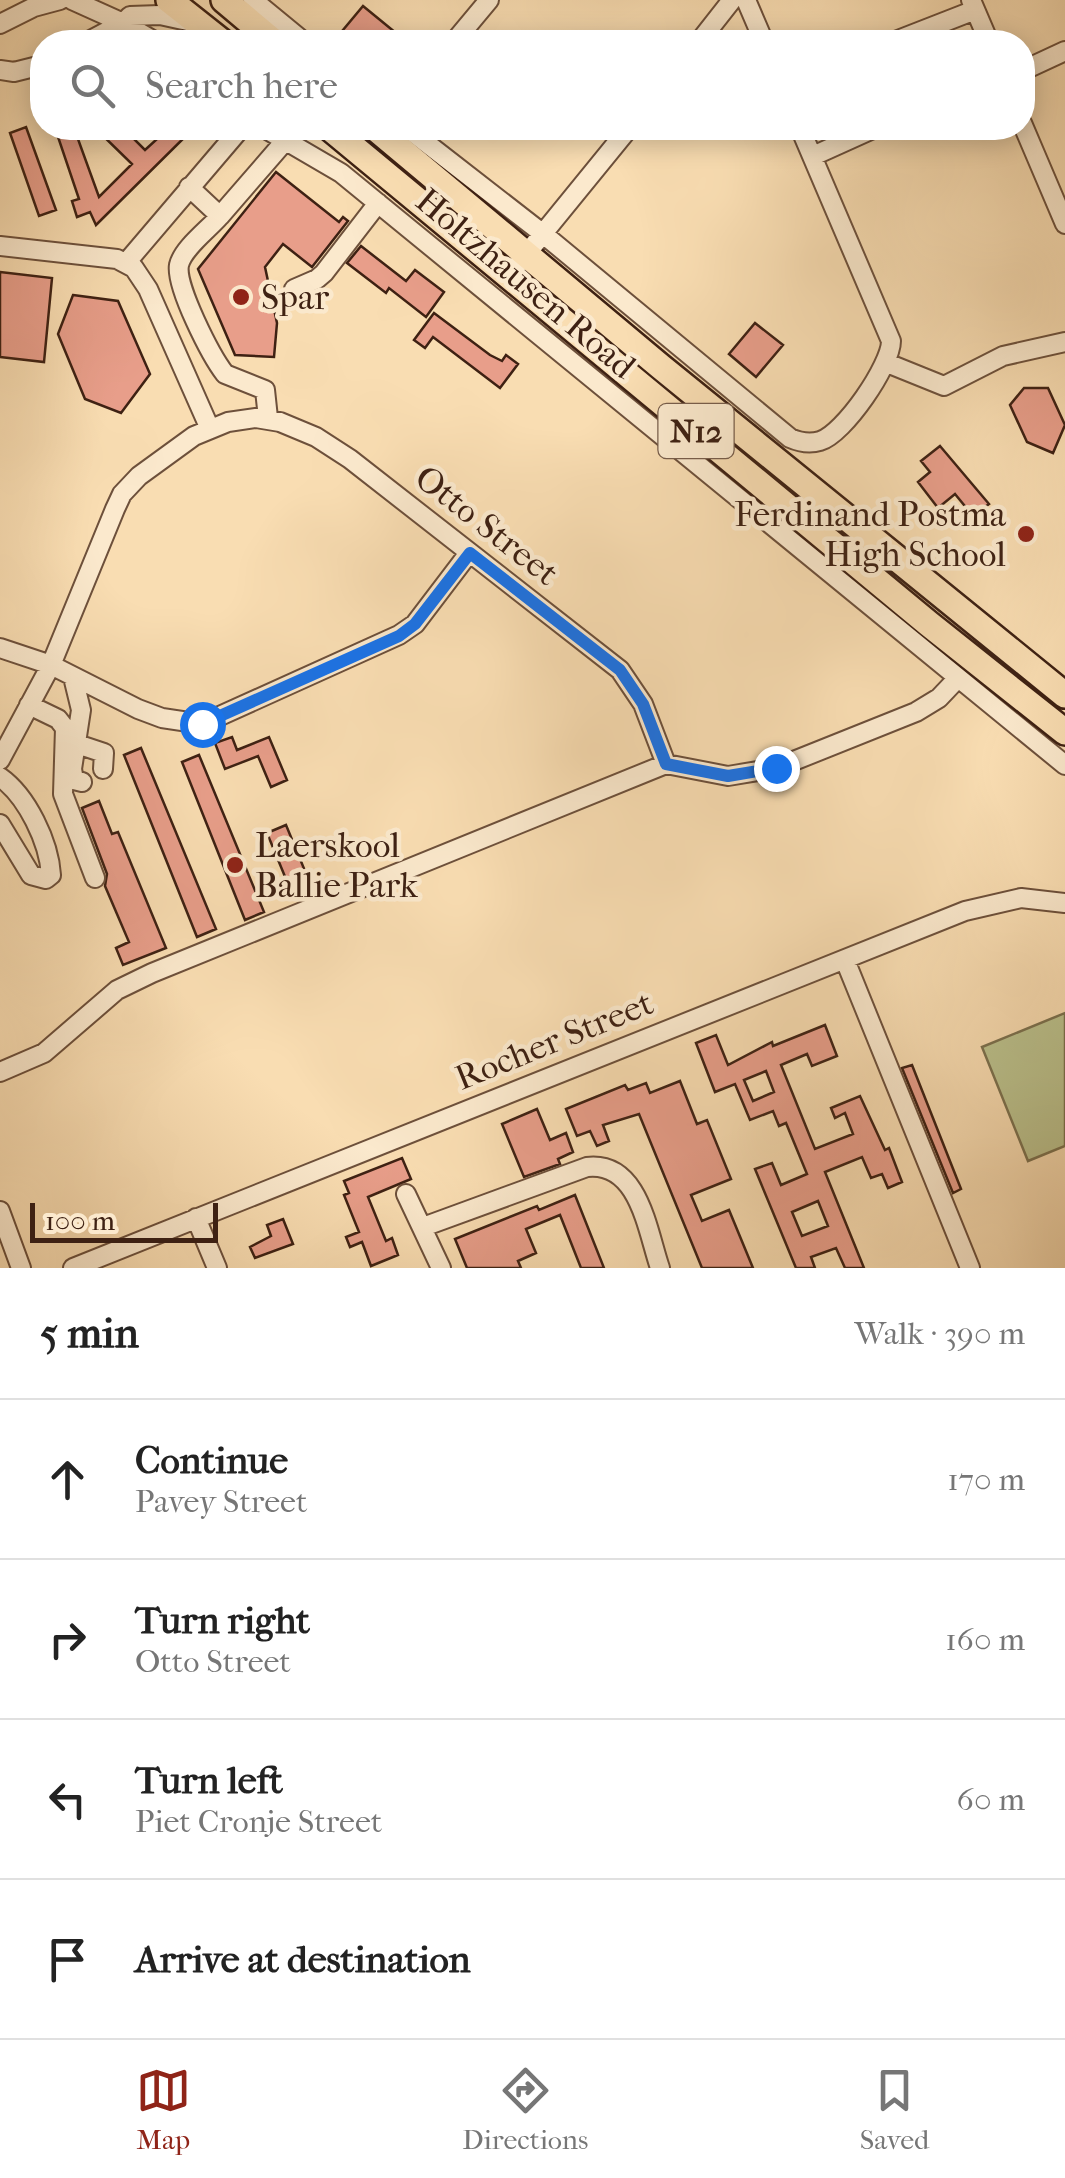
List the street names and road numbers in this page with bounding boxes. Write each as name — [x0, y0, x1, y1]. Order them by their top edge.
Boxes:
street label: Holtzhausen Road — [408, 180, 644, 388]
road number: N12 — [658, 404, 734, 458]
street label: Otto Street — [407, 457, 567, 594]
street label: Rocher Street — [449, 982, 659, 1099]

